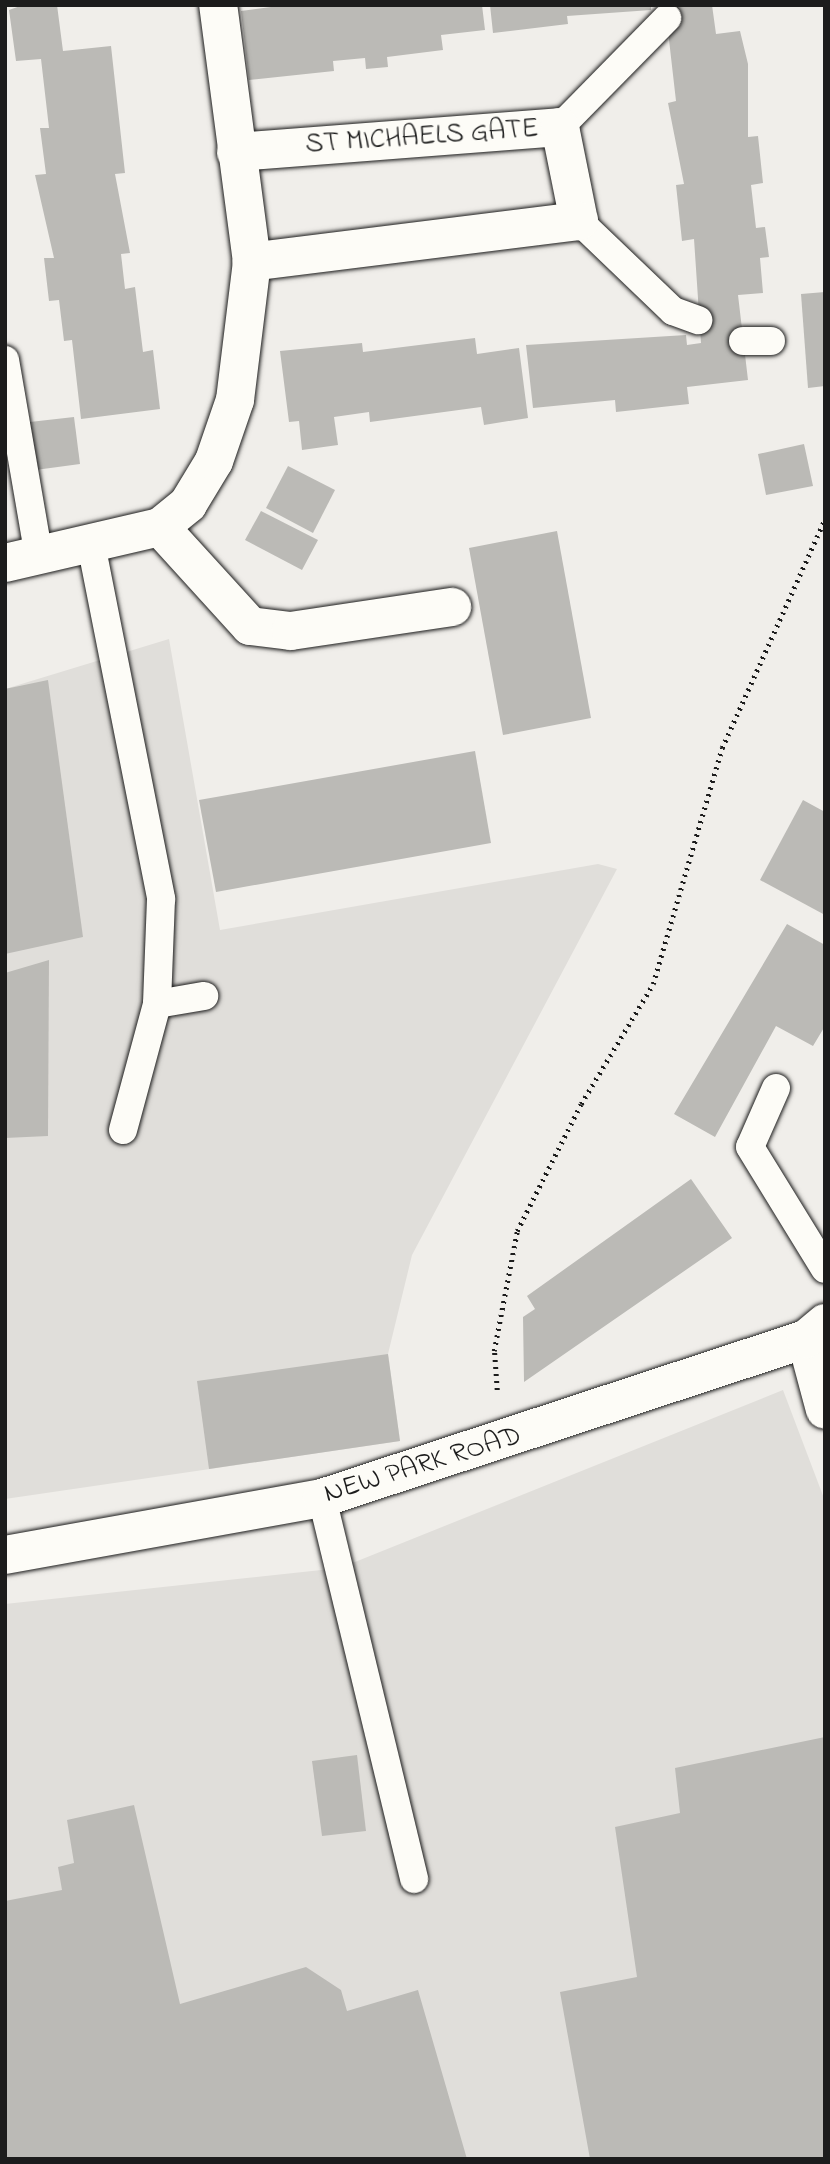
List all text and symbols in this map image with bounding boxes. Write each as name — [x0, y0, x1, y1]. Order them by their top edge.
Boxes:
street label: ST MICHAELS GATE — [304, 113, 540, 163]
street label: NEW PARK ROAD — [320, 1420, 526, 1512]

